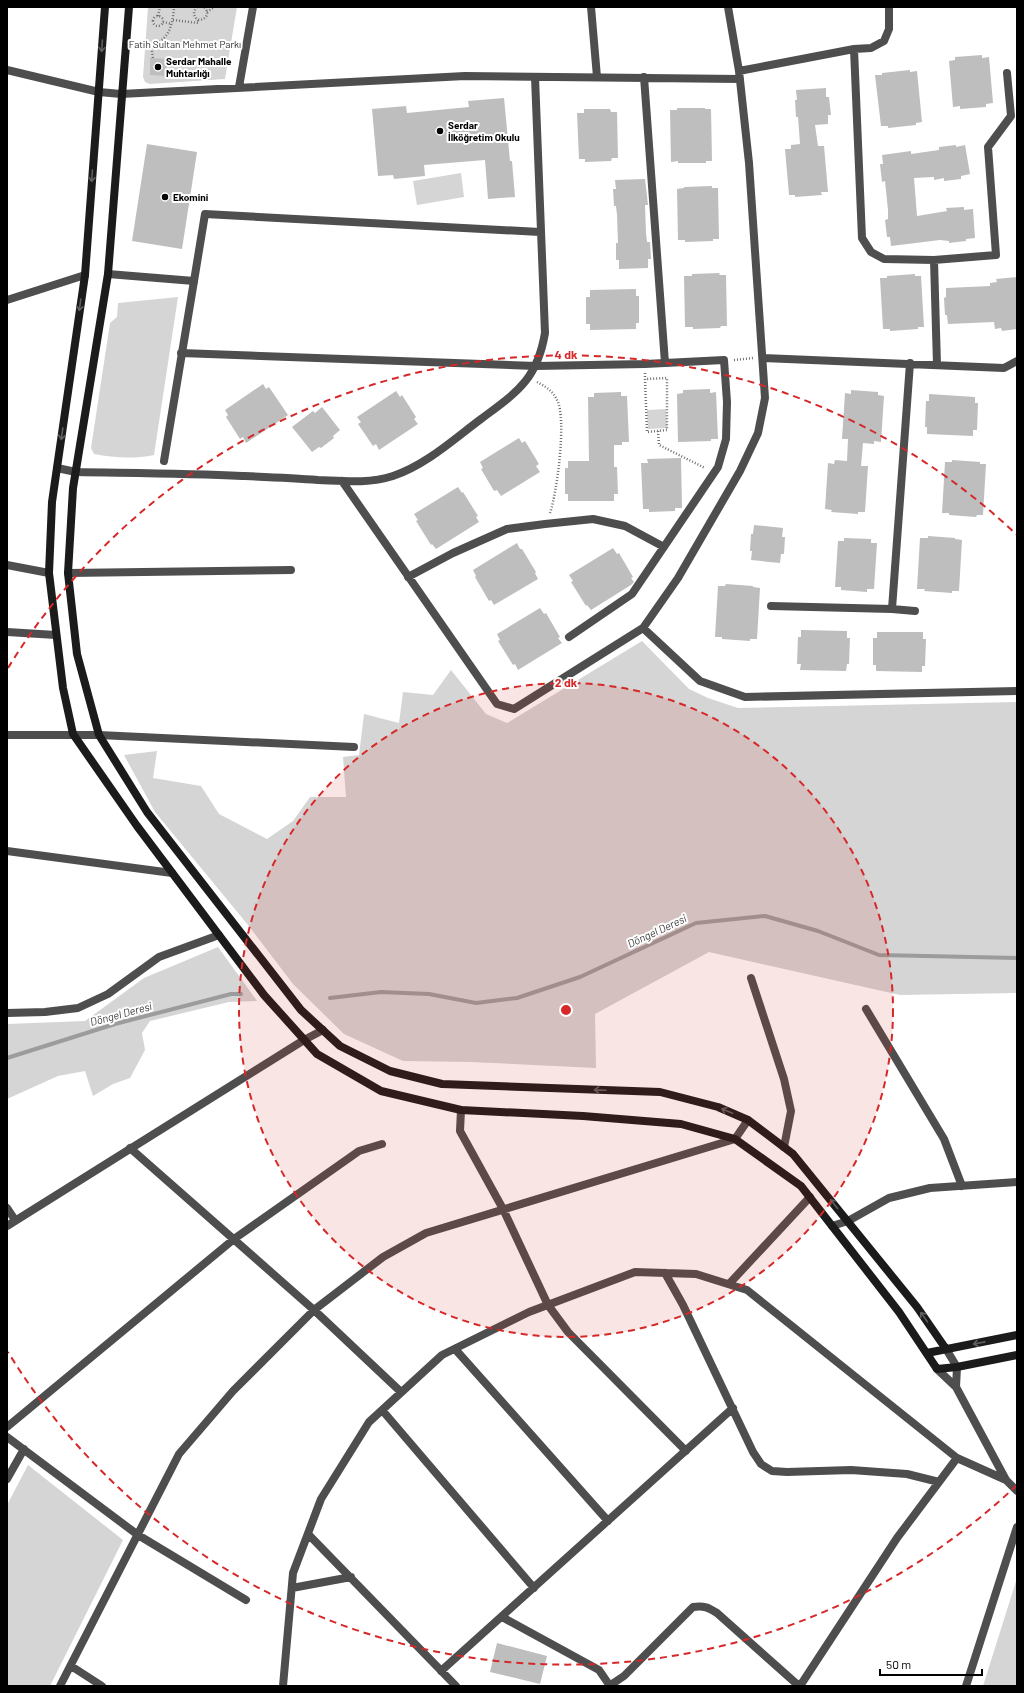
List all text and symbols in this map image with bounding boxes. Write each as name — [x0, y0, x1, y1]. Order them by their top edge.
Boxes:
park label: Fatih Sultan Mehmet Parkı — [129, 38, 241, 50]
one-way arrow — [98, 39, 105, 52]
place label: Serdar Mahalle Muhtarlığı — [166, 55, 232, 79]
marker: Serdar Mahalle Muhtarlığı — [153, 62, 163, 72]
place label: Serdar İlköğretim Okulu — [448, 119, 520, 143]
marker: Serdar İlköğretim Okulu — [435, 126, 445, 136]
one-way arrow — [89, 169, 96, 182]
place label: Ekomini — [173, 191, 209, 203]
marker: Ekomini — [160, 192, 170, 202]
one-way arrow — [76, 298, 84, 311]
text: 4 dk — [555, 347, 578, 361]
one-way arrow — [58, 427, 66, 440]
text: 2 dk — [555, 675, 578, 689]
water label: Döngel Deresi — [625, 911, 689, 950]
water label: Döngel Deresi — [88, 999, 154, 1028]
centre of rings — [559, 1003, 573, 1017]
one-way arrow — [594, 1086, 607, 1094]
one-way arrow — [722, 1107, 734, 1114]
one-way arrow — [830, 1199, 838, 1210]
one-way arrow — [920, 1311, 928, 1322]
one-way arrow — [973, 1339, 986, 1347]
scale bar — [880, 1651, 982, 1677]
text: 50 m — [886, 1657, 911, 1671]

